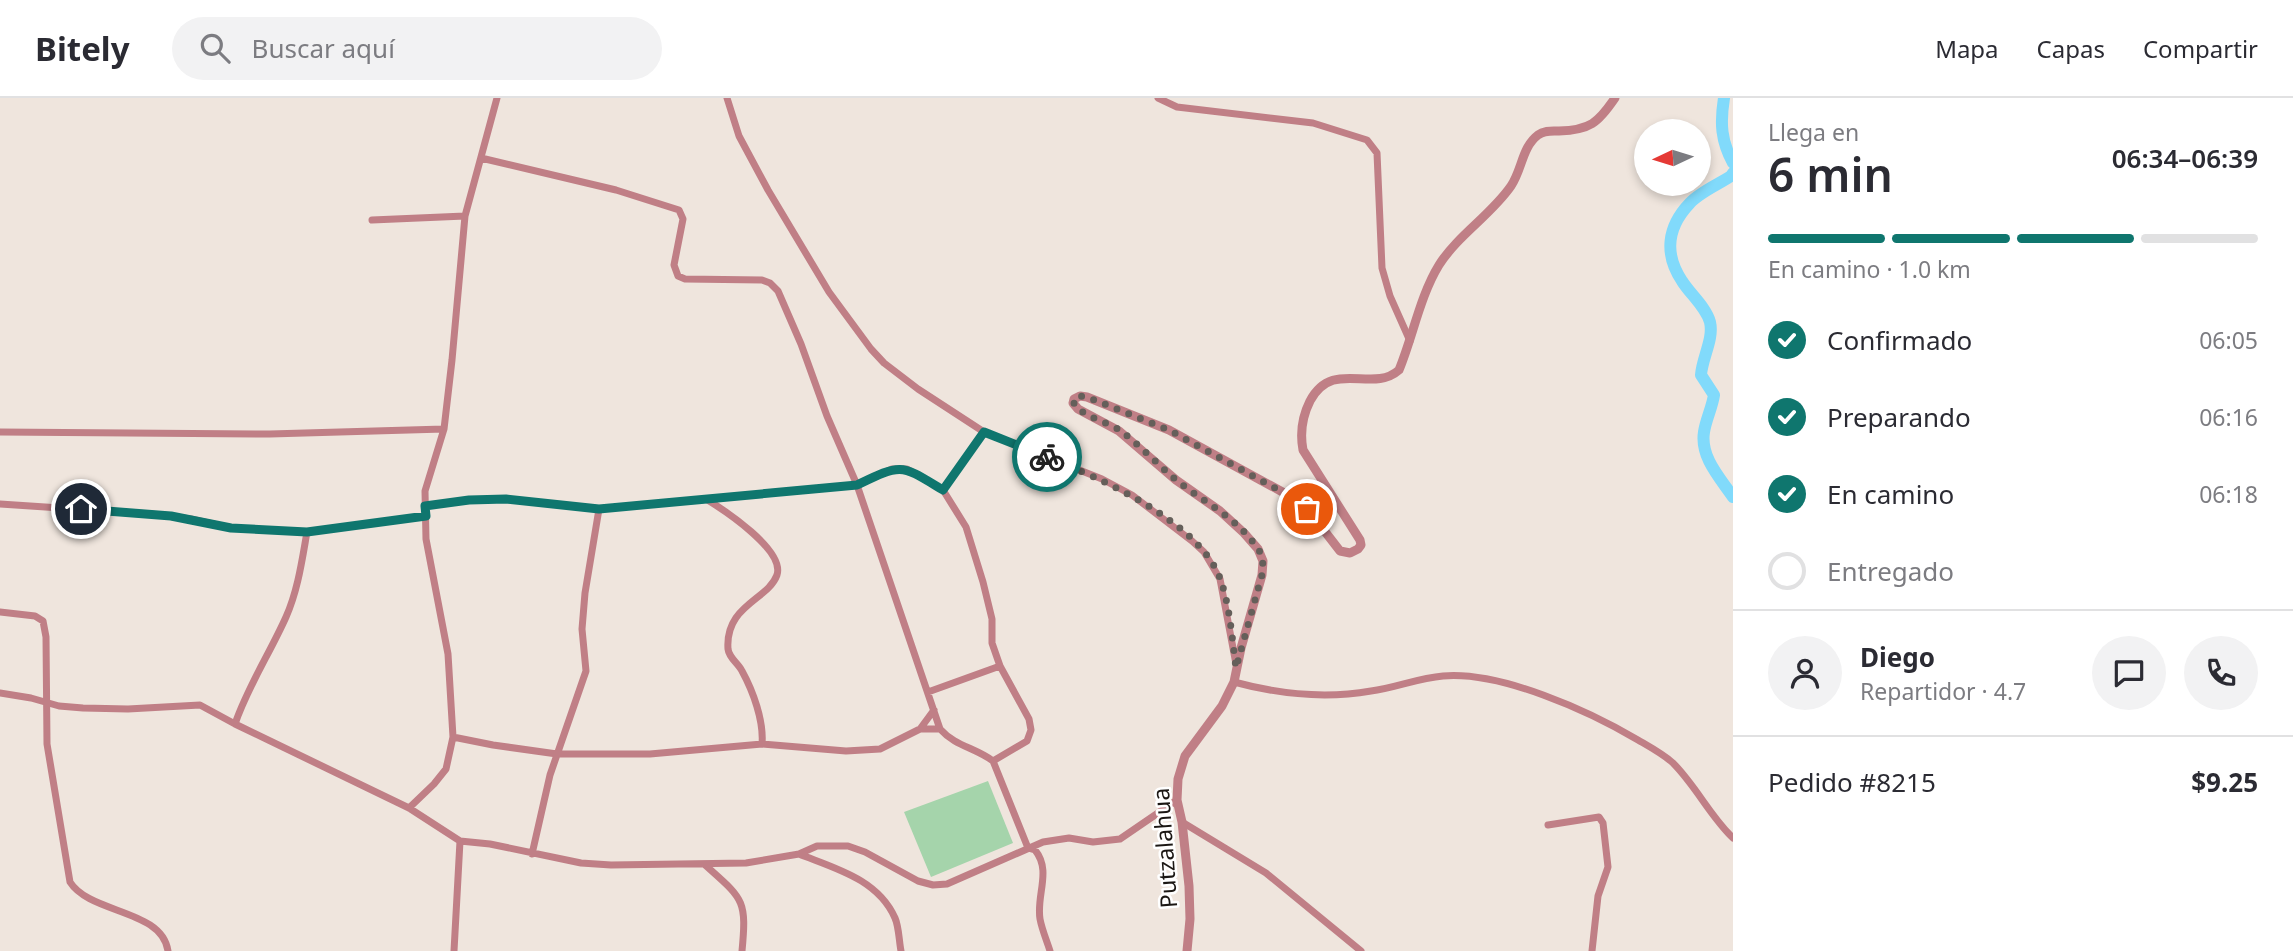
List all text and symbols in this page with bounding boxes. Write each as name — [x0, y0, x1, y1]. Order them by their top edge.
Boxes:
search box — [172, 17, 662, 80]
text: Bitely — [35, 26, 130, 71]
icon: search — [196, 29, 234, 67]
text: Buscar aquí — [252, 30, 395, 66]
text: Mapa — [1935, 32, 1999, 65]
text: Capas — [2037, 32, 2105, 65]
text: Compartir — [2143, 32, 2258, 65]
text: Llega en — [1768, 116, 1859, 148]
north arrow — [1634, 119, 1712, 196]
map controls — [1634, 119, 1711, 196]
text: 06:34–06:39 — [2112, 140, 2258, 176]
text: 6 min — [1768, 143, 1893, 205]
text: En camino · 1.0 km — [1768, 253, 1971, 285]
icon: check — [1768, 321, 1806, 359]
text: Confirmado — [1827, 322, 1972, 358]
text: 06:05 — [2199, 324, 2258, 356]
icon: check — [1768, 398, 1806, 436]
text: Preparando — [1827, 399, 1971, 435]
text: 06:16 — [2199, 401, 2258, 433]
courier — [1012, 422, 1082, 492]
icon: bike — [1028, 438, 1066, 476]
icon: check — [1768, 475, 1806, 513]
text: En camino — [1827, 476, 1954, 512]
text: 06:18 — [2199, 478, 2258, 510]
pin — [51, 479, 111, 539]
pin — [1277, 479, 1337, 539]
icon: home — [62, 490, 100, 528]
icon: bag — [1288, 490, 1326, 528]
text: Entregado — [1827, 553, 1954, 589]
button: person — [1768, 636, 1842, 710]
button: chat — [2092, 636, 2166, 710]
button: phone — [2184, 636, 2258, 710]
text: Diego — [1860, 639, 1935, 675]
text: Repartidor · 4.7 — [1860, 675, 2026, 707]
text: Pedido #8215 — [1768, 764, 1936, 800]
text: $9.25 — [2191, 764, 2258, 800]
street label: Putzalahua — [1144, 787, 1184, 909]

